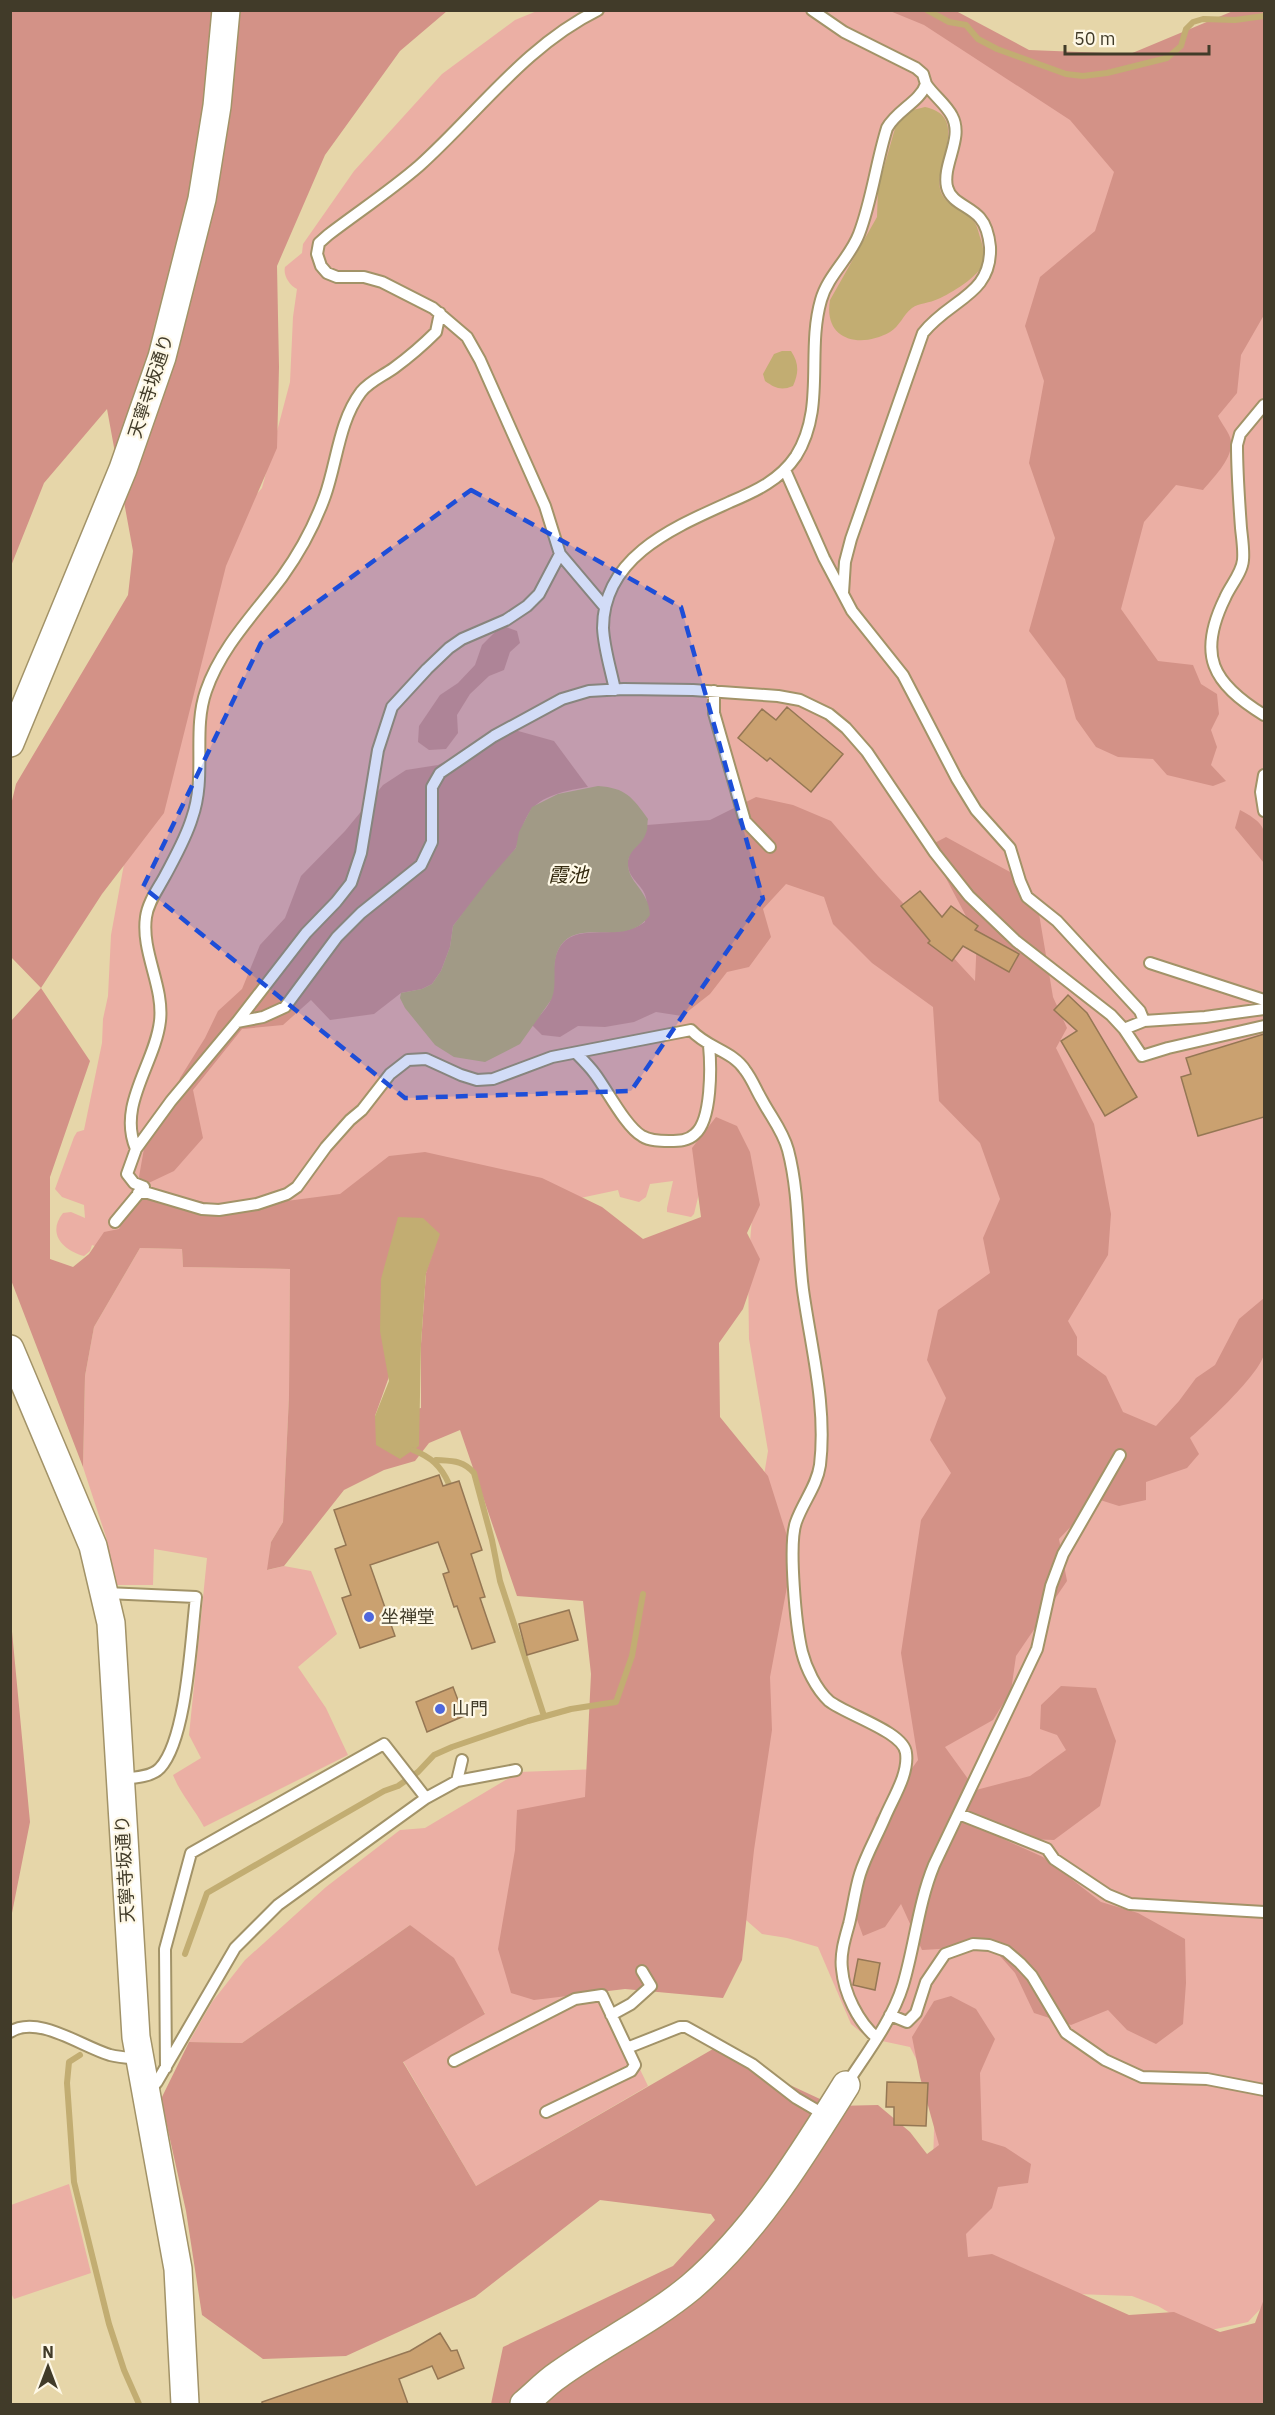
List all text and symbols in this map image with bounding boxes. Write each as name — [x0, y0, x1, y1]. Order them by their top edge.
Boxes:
scale bar — [1065, 18, 1209, 56]
text: 50 m — [1074, 27, 1116, 50]
street label: 天寧寺坂通り — [123, 331, 178, 441]
water label: 霞池 — [548, 861, 590, 888]
place label: 坐禅堂 — [381, 1605, 435, 1628]
marker: 坐禅堂 — [362, 1610, 376, 1624]
place label: 山門 — [452, 1697, 488, 1720]
marker: 山門 — [433, 1702, 447, 1716]
street label: 天寧寺坂通り — [110, 1814, 139, 1924]
north arrow — [18, 2337, 78, 2397]
text: N — [42, 2342, 54, 2362]

